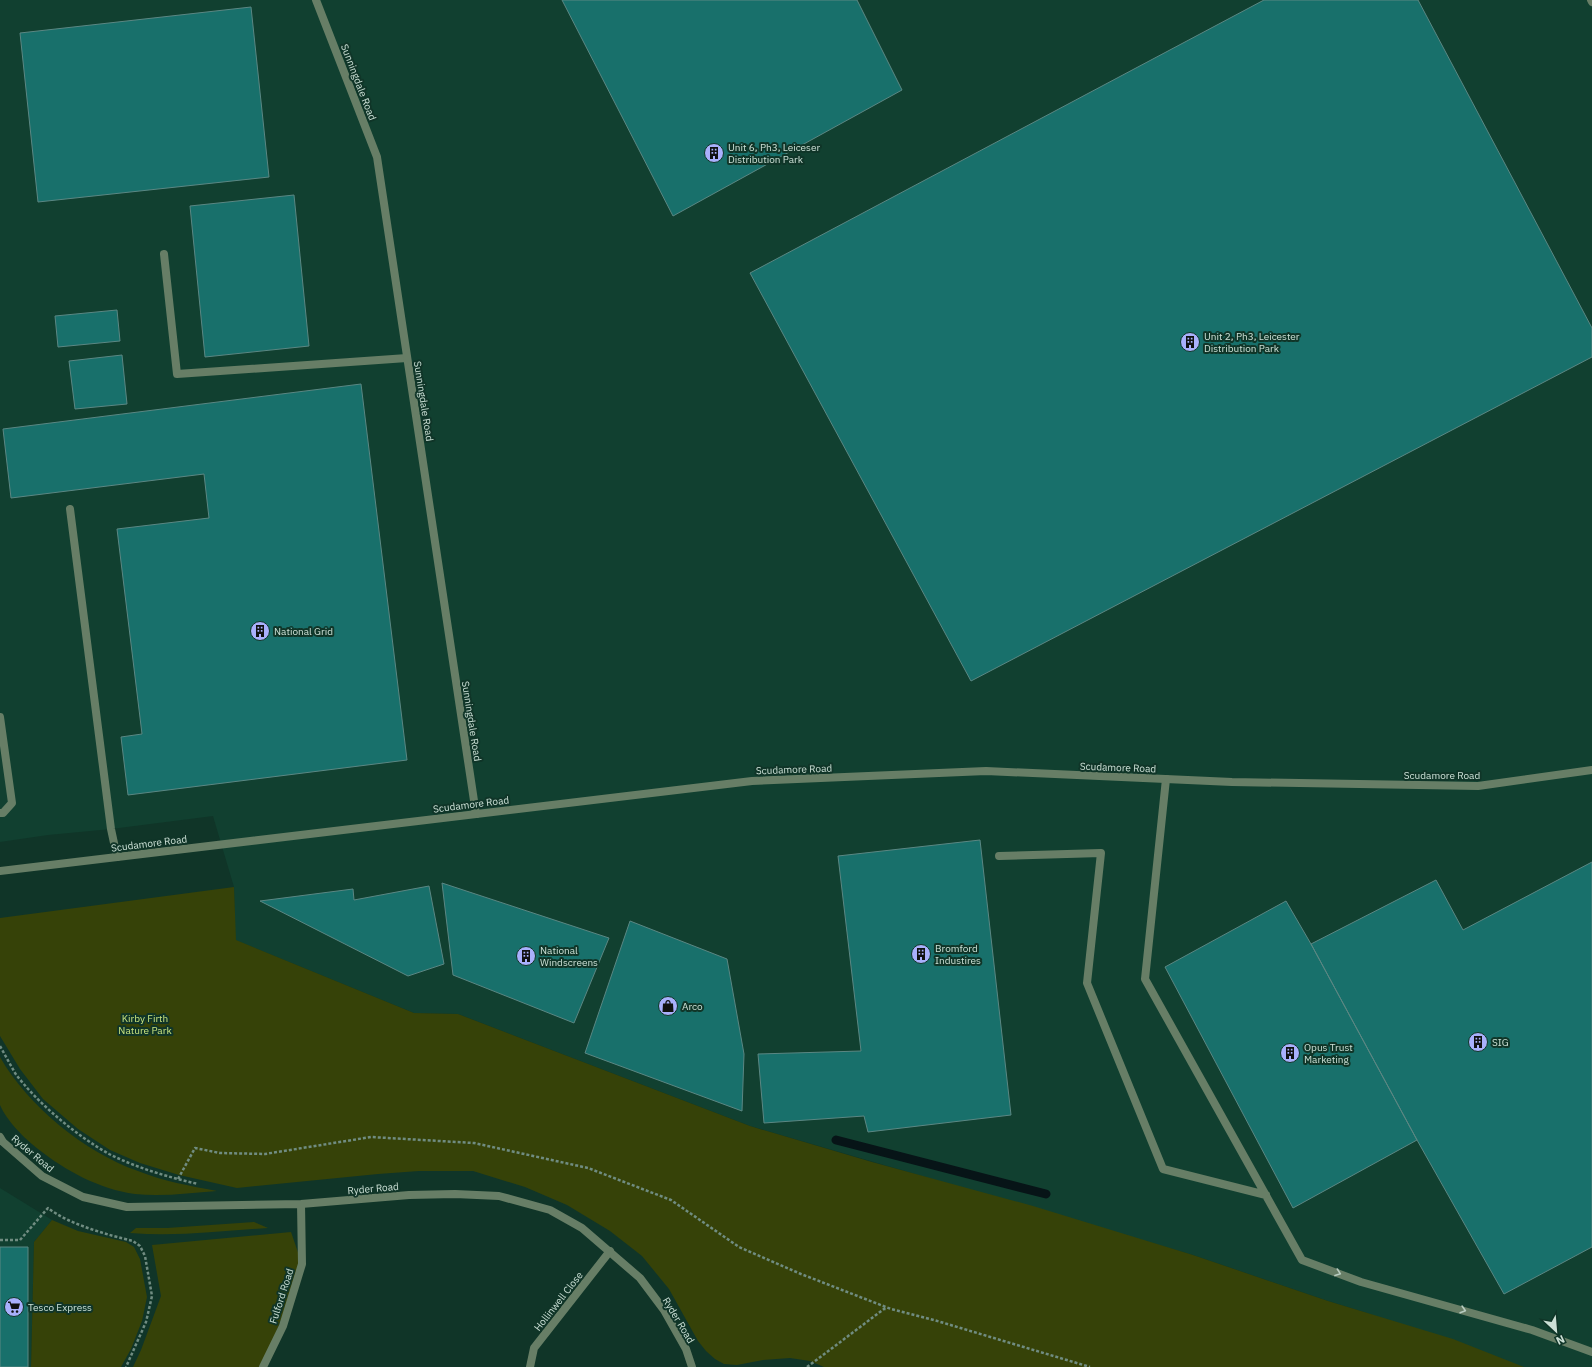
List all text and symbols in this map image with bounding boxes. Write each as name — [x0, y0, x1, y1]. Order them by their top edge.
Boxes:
street label: Sunningdale Road — [338, 42, 379, 122]
place label: Unit 6, Ph3, Leiceser Distribution Park — [728, 141, 820, 166]
building icon: Unit 6, Ph3, Leiceser Distribution Park — [703, 142, 725, 164]
place label: Unit 2, Ph3, Leicester Distribution Park — [1204, 330, 1300, 355]
building icon: Unit 2, Ph3, Leicester Distribution Park — [1179, 331, 1201, 353]
street label: Sunningdale Road — [411, 360, 436, 442]
building icon: National Grid — [249, 620, 271, 642]
place label: National Grid — [274, 625, 333, 638]
street label: Sunningdale Road — [459, 680, 484, 762]
street label: Scudamore Road — [1080, 760, 1156, 775]
street label: Scudamore Road — [756, 762, 832, 777]
street label: Scudamore Road — [1404, 769, 1480, 782]
street label: Scudamore Road — [432, 793, 510, 816]
street label: Scudamore Road — [110, 832, 188, 855]
place label: Bromford Industires — [935, 942, 981, 967]
building icon: Bromford Industires — [910, 943, 932, 965]
place label: National Windscreens — [540, 944, 598, 969]
building icon: National Windscreens — [515, 945, 537, 967]
shop icon: Arco — [657, 995, 679, 1017]
place label: Arco — [682, 1000, 703, 1013]
park label: Kirby Firth Nature Park — [118, 1012, 172, 1037]
building icon: SIG — [1467, 1031, 1489, 1053]
place label: SIG — [1492, 1036, 1509, 1049]
place label: Opus Trust Marketing — [1304, 1041, 1353, 1066]
building icon: Opus Trust Marketing — [1279, 1042, 1301, 1064]
street label: Ryder Road — [9, 1132, 57, 1175]
street label: Ryder Road — [347, 1180, 399, 1197]
street label: Fulford Road — [266, 1267, 297, 1325]
street label: Hollinwell Close — [531, 1269, 586, 1334]
one-way arrow — [1335, 1269, 1342, 1277]
street label: Ryder Road — [660, 1295, 697, 1346]
supermarket icon: Tesco Express — [3, 1296, 25, 1318]
place label: Tesco Express — [28, 1301, 92, 1314]
one-way arrow — [1459, 1305, 1466, 1314]
north arrow — [1536, 1311, 1576, 1351]
text: N — [1554, 1332, 1567, 1348]

